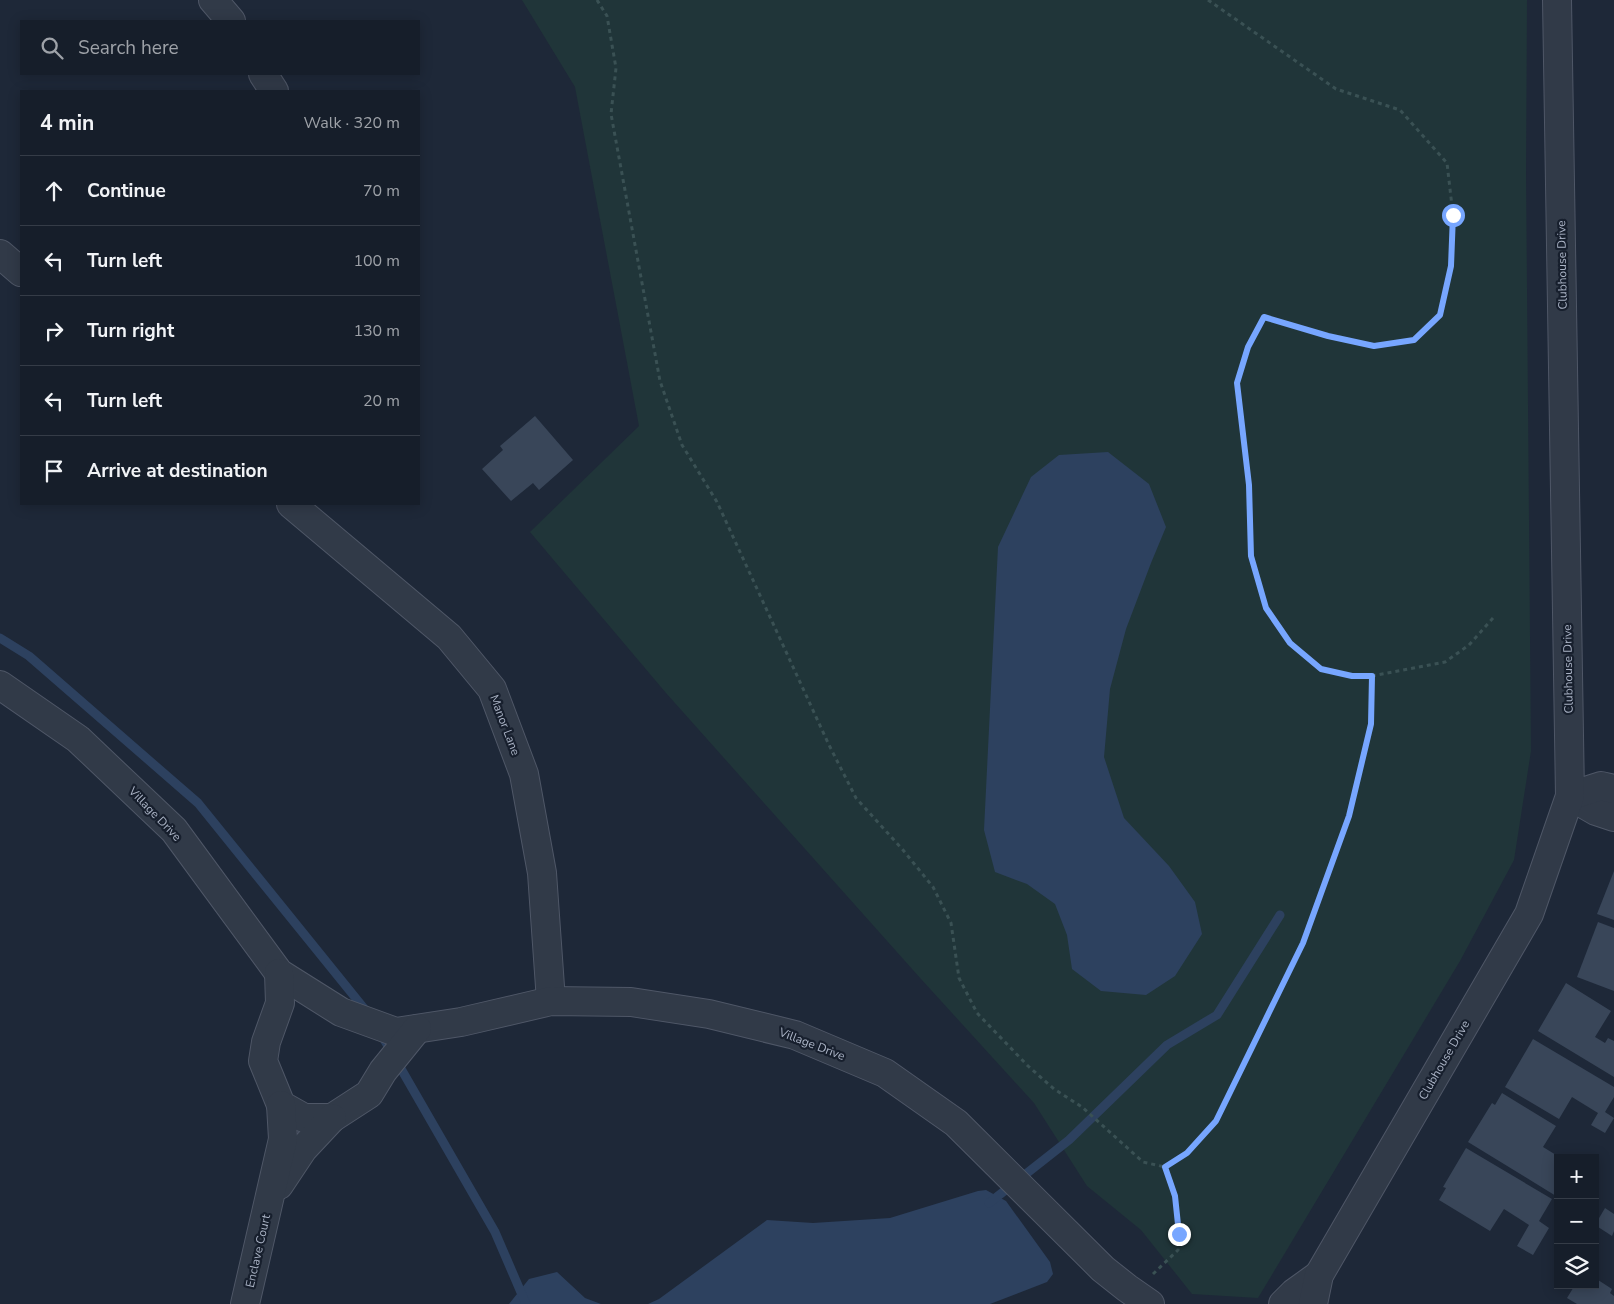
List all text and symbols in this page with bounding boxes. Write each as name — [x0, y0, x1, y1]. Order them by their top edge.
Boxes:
search box — [20, 20, 420, 75]
icon: search — [38, 34, 66, 62]
text: Search here — [78, 35, 179, 61]
text: 4 min — [40, 109, 94, 137]
text: Walk · 320 m — [304, 112, 400, 134]
icon: ahead — [40, 177, 68, 205]
text: Continue — [87, 178, 166, 204]
text: 70 m — [363, 180, 400, 202]
route start — [1442, 204, 1465, 227]
street label: Clubhouse Drive — [1553, 220, 1571, 310]
icon: left — [40, 247, 68, 275]
text: Turn left — [87, 248, 162, 274]
text: 100 m — [353, 250, 400, 272]
icon: right — [40, 317, 68, 345]
text: Turn right — [87, 318, 174, 344]
text: 130 m — [353, 320, 400, 342]
icon: left — [40, 387, 68, 415]
text: Turn left — [87, 388, 162, 414]
text: 20 m — [363, 390, 400, 412]
icon: arrive — [40, 457, 68, 485]
text: Arrive at destination — [87, 458, 268, 484]
street label: Clubhouse Drive — [1559, 624, 1577, 714]
street label: Manor Lane — [486, 692, 524, 758]
street label: Village Drive — [124, 783, 185, 845]
street label: Clubhouse Drive — [1415, 1017, 1473, 1103]
street label: Village Drive — [776, 1024, 847, 1064]
map controls — [1554, 1154, 1599, 1289]
button: + — [1554, 1154, 1599, 1199]
button: − — [1554, 1199, 1599, 1244]
street label: Enclave Court — [242, 1212, 274, 1289]
route end — [1168, 1223, 1191, 1246]
button: layers — [1554, 1244, 1599, 1289]

